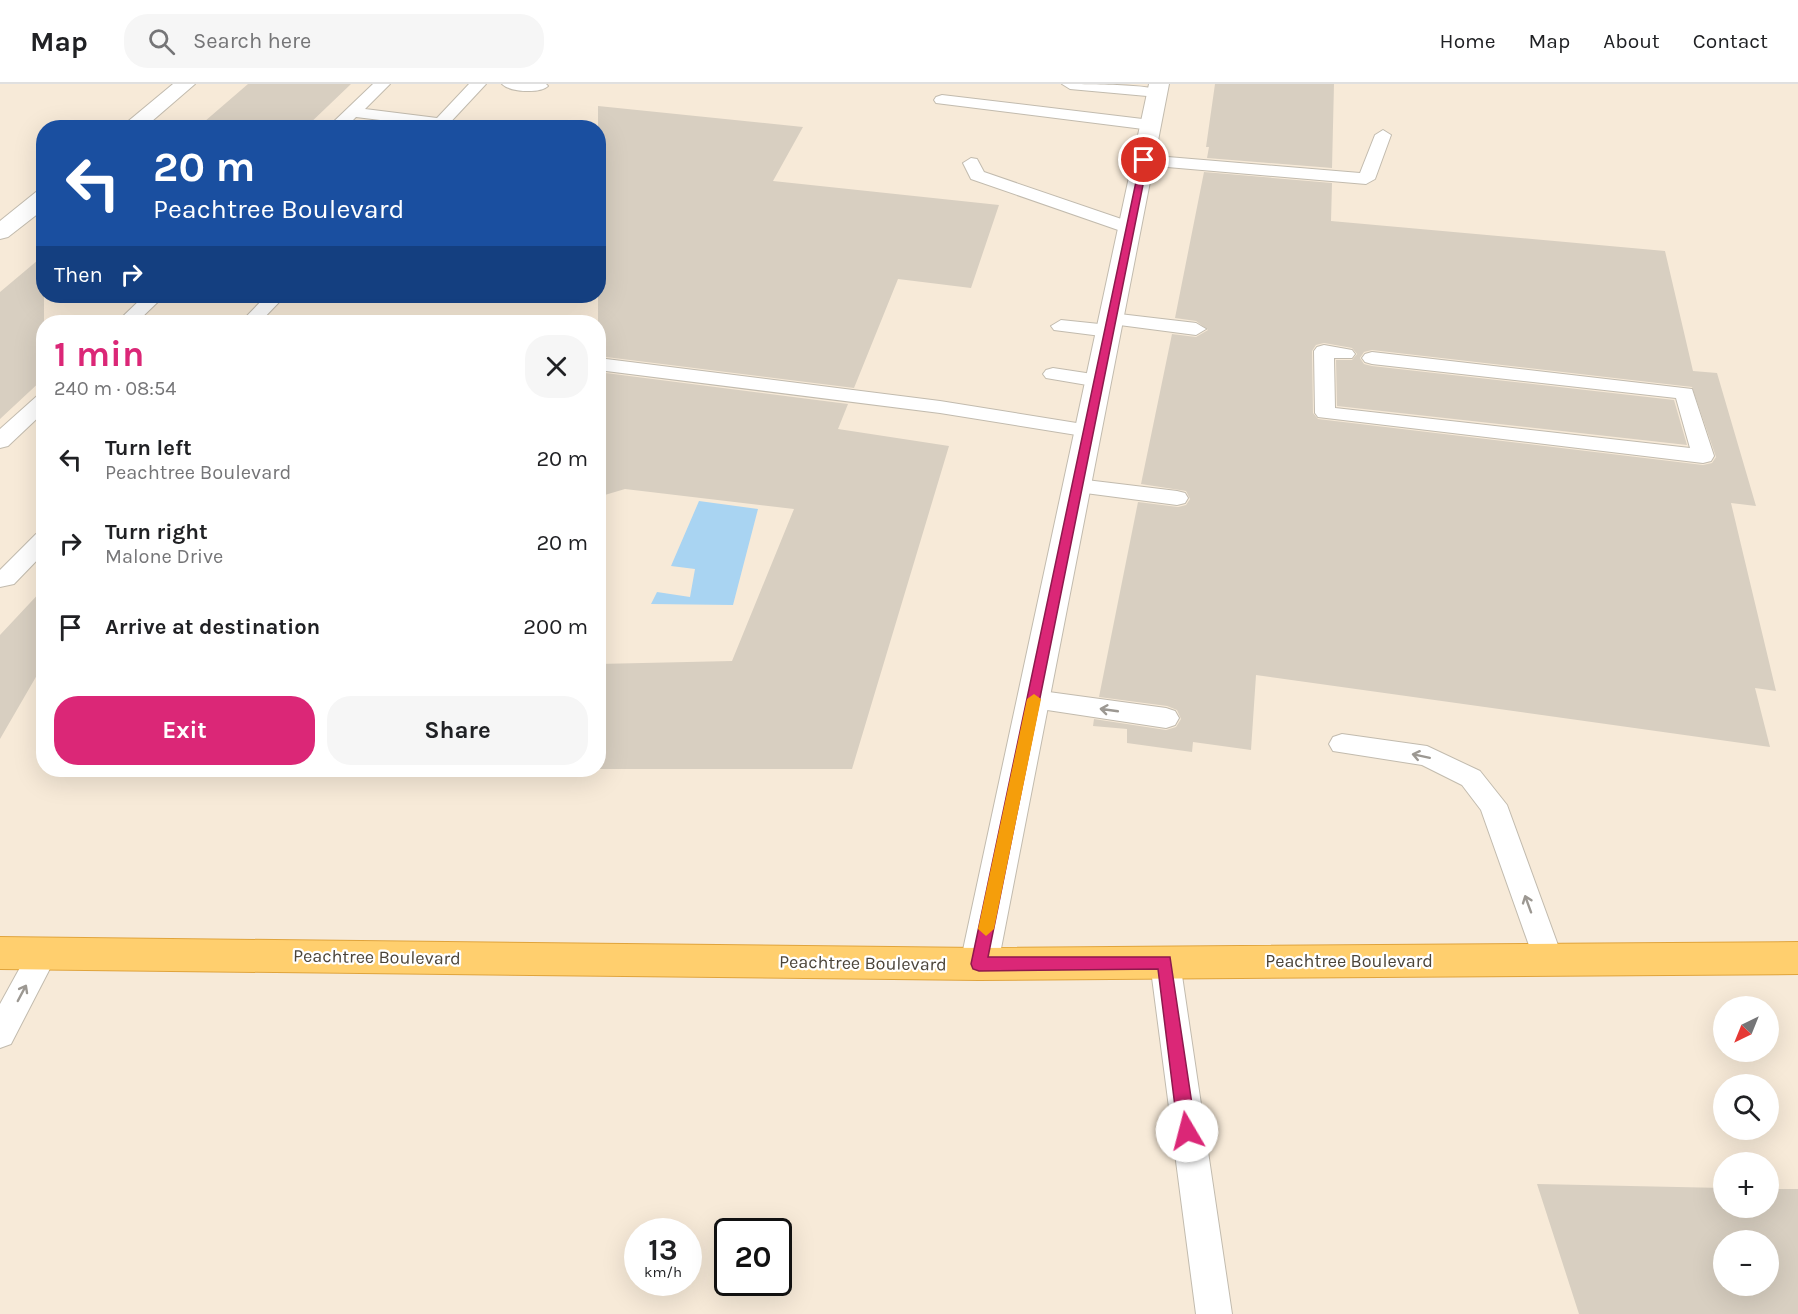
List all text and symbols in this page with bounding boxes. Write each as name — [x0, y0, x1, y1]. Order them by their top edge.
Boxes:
search box — [124, 14, 544, 68]
text: Map — [30, 25, 88, 58]
icon: search — [145, 25, 178, 58]
text: Search here — [193, 28, 311, 54]
text: Home — [1440, 29, 1496, 53]
text: Map — [1529, 29, 1570, 53]
text: About — [1603, 29, 1660, 53]
text: Contact — [1693, 29, 1768, 53]
pin — [1118, 134, 1169, 185]
text: 20 m — [153, 142, 255, 192]
icon: arrive — [1127, 143, 1160, 176]
icon: left — [54, 144, 132, 222]
text: Peachtree Boulevard — [153, 193, 404, 225]
icon: right — [115, 258, 148, 291]
text: Then — [54, 262, 103, 288]
text: 1 min — [54, 333, 144, 375]
button: close — [525, 335, 588, 398]
text: 240 m · 08:54 — [54, 377, 176, 400]
text: Turn left — [105, 435, 192, 461]
icon: left — [54, 443, 87, 476]
text: 20 m — [536, 446, 588, 472]
text: Peachtree Boulevard — [105, 461, 291, 484]
text: Turn right — [105, 519, 208, 545]
icon: right — [54, 527, 87, 560]
text: 20 m — [536, 530, 588, 556]
text: Malone Drive — [105, 545, 223, 568]
icon: arrive — [54, 611, 87, 644]
text: Arrive at destination — [105, 614, 320, 640]
text: 200 m — [523, 614, 588, 640]
button: Exit — [54, 696, 315, 765]
button: Share — [327, 696, 588, 765]
one-way arrow — [1099, 705, 1119, 716]
one-way arrow — [1412, 750, 1431, 761]
one-way arrow — [1521, 895, 1532, 914]
street label: Peachtree Boulevard — [293, 945, 461, 969]
street label: Peachtree Boulevard — [1265, 950, 1433, 972]
street label: Peachtree Boulevard — [779, 951, 947, 975]
one-way arrow — [17, 985, 28, 1003]
north arrow — [1713, 996, 1779, 1062]
map controls — [1713, 996, 1779, 1296]
button: search — [1713, 1074, 1779, 1140]
position arrow — [1155, 1099, 1219, 1163]
button: + — [1713, 1152, 1779, 1218]
speed limit sign: 20 — [714, 1218, 792, 1296]
button: − — [1713, 1230, 1779, 1296]
text: 13 — [648, 1232, 678, 1268]
text: km/h — [644, 1263, 682, 1281]

